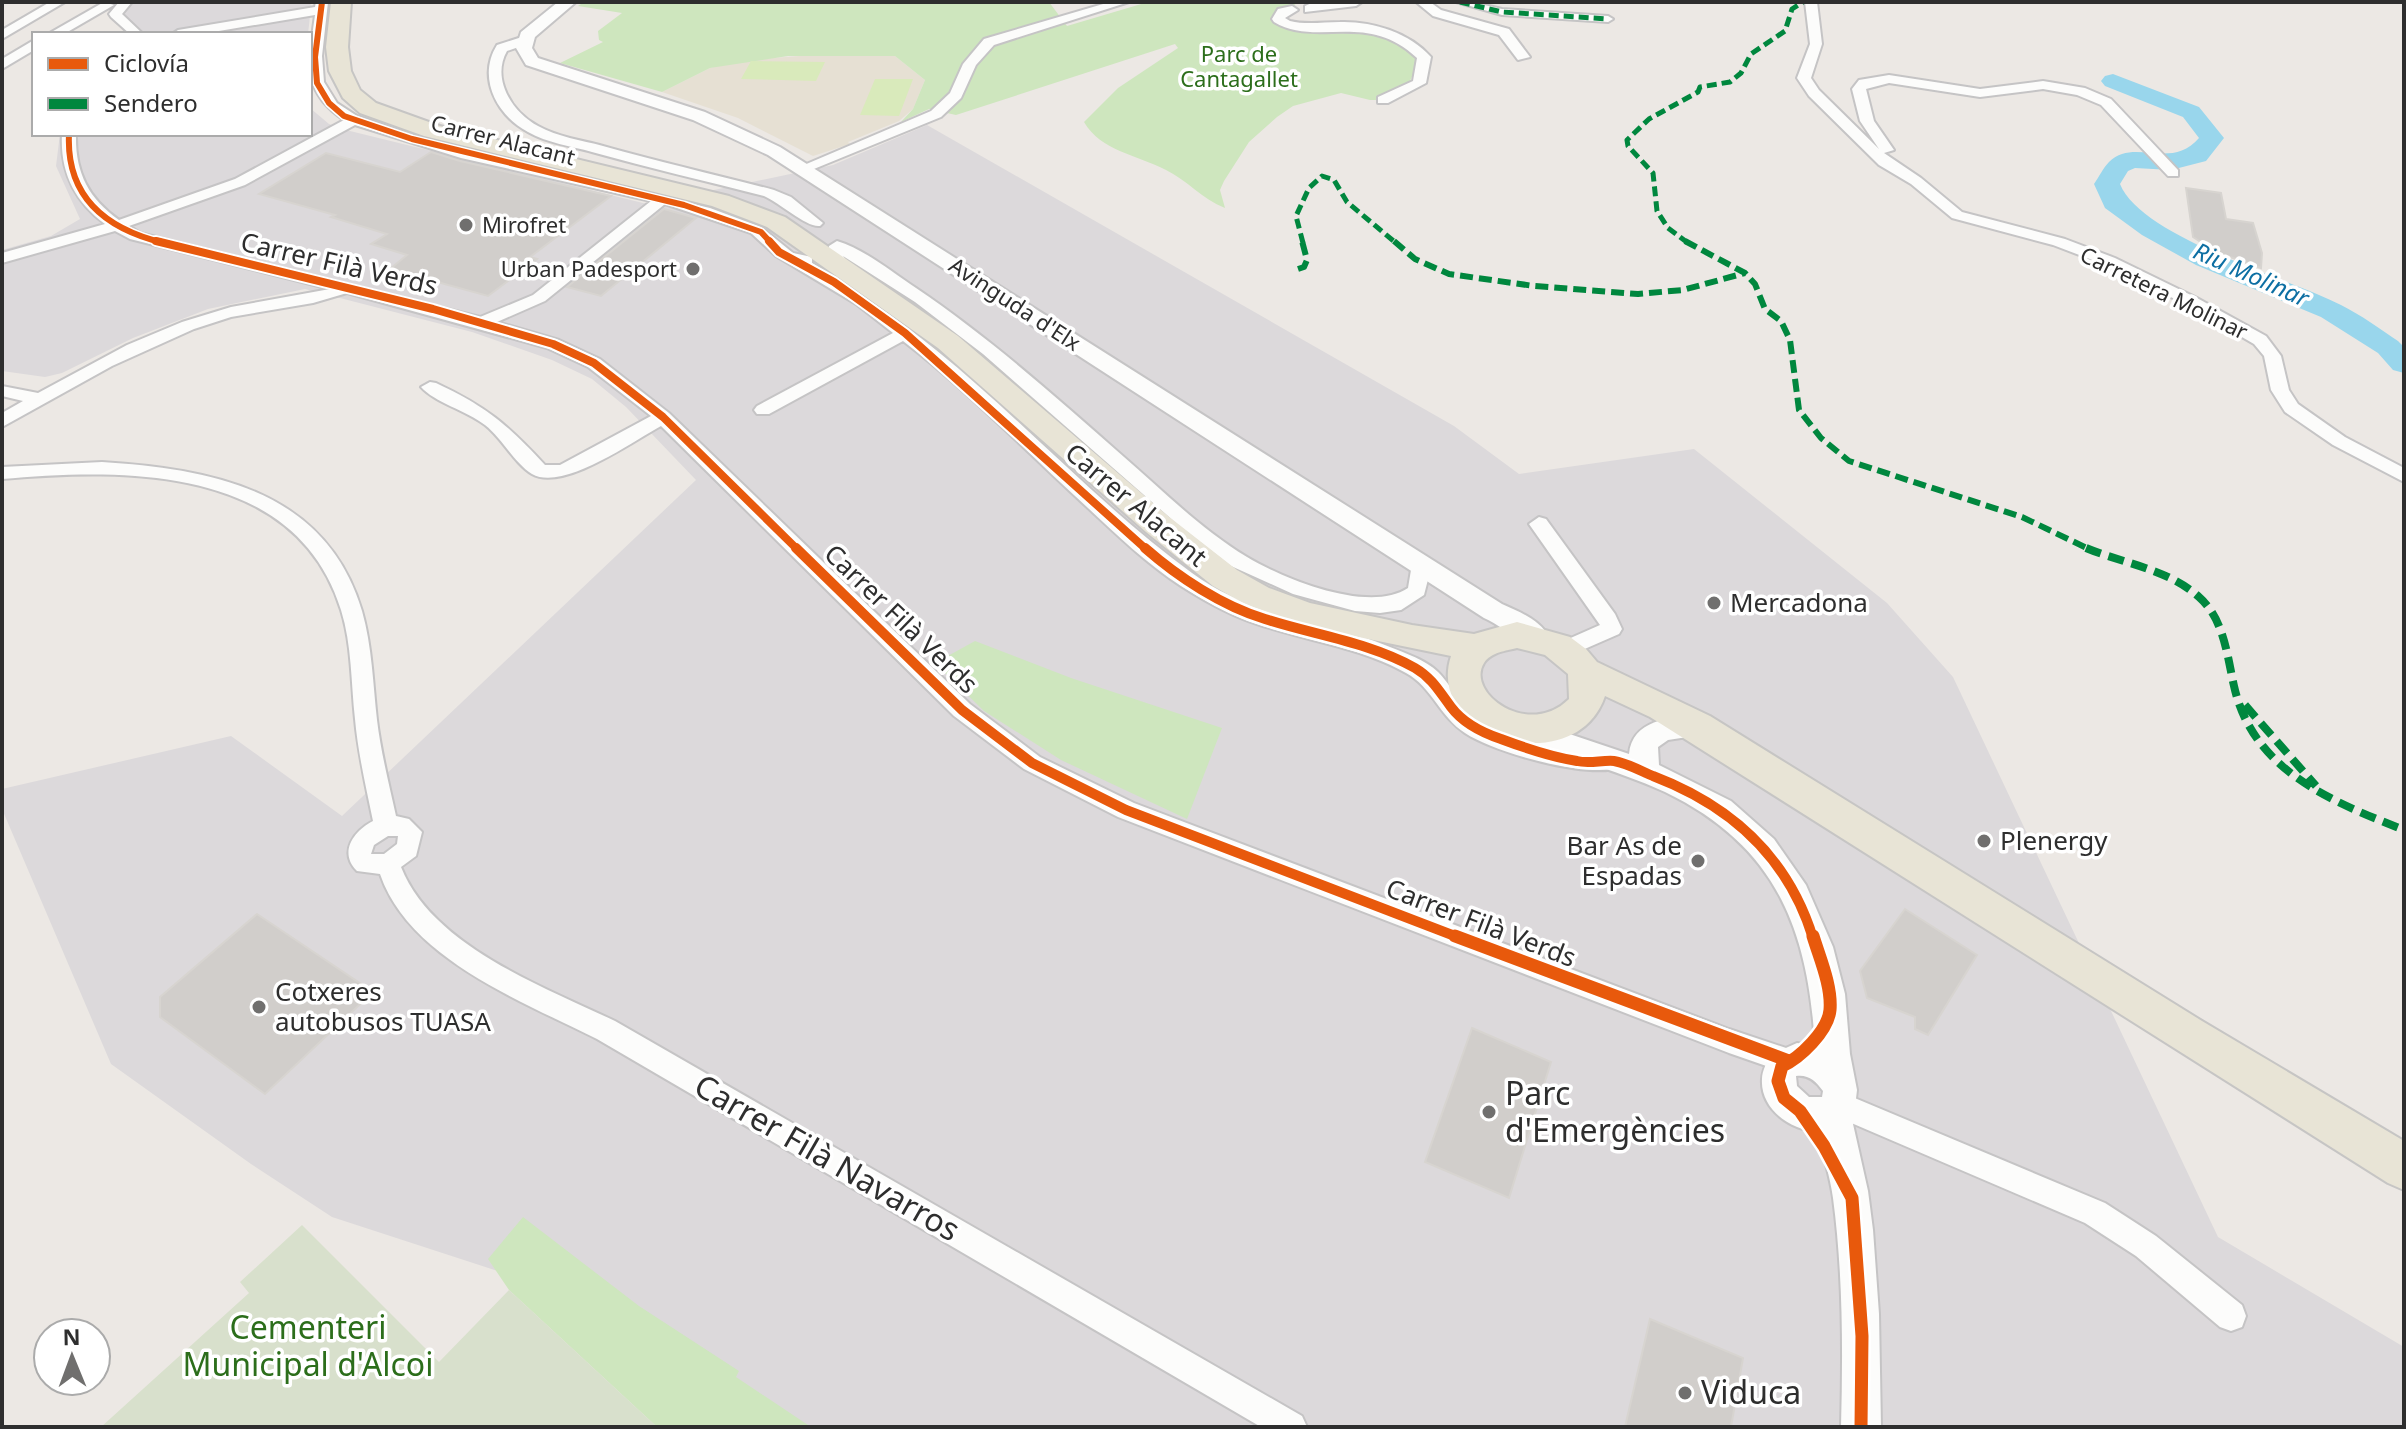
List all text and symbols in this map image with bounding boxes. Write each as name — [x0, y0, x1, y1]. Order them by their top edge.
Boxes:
legend — [32, 32, 312, 136]
park label: Parc de Cantagallet — [1180, 38, 1298, 93]
text: Ciclovía — [104, 46, 189, 79]
text: Sendero — [104, 86, 198, 119]
street label: Carrer Alacant — [428, 107, 579, 171]
place label: Mirofret — [482, 209, 566, 239]
marker: Mirofret — [457, 216, 475, 234]
street label: Carrer Filà Verds — [237, 223, 441, 303]
water label: Riu Molinar — [2189, 233, 2316, 314]
street label: Carretera Molinar — [2076, 238, 2253, 346]
street label: Avinguda d'Elx — [944, 249, 1087, 357]
place label: Urban Padesport — [501, 253, 677, 283]
marker: Urban Padesport — [684, 260, 702, 278]
street label: Carrer Alacant — [1058, 434, 1215, 574]
street label: Carrer Filà Verds — [817, 536, 986, 701]
place label: Mercadona — [1730, 584, 1868, 620]
marker: Mercadona — [1705, 594, 1723, 612]
place label: Plenergy — [2000, 822, 2108, 858]
place label: Bar As de Espadas — [1567, 827, 1682, 893]
marker: Plenergy — [1975, 832, 1993, 850]
marker: Bar As de Espadas — [1689, 852, 1707, 870]
street label: Carrer Filà Verds — [1381, 869, 1582, 975]
place label: Cotxeres autobusos TUASA — [275, 973, 491, 1039]
marker: Cotxeres autobusos TUASA — [250, 998, 268, 1016]
street label: Carrer Filà Navarros — [687, 1063, 968, 1250]
place label: Parc d'Emergències — [1505, 1071, 1725, 1151]
marker: Parc d'Emergències — [1480, 1103, 1498, 1121]
park label: Cementeri Municipal d'Alcoi — [183, 1305, 433, 1385]
north arrow — [32, 1317, 112, 1397]
text: N — [62, 1321, 81, 1351]
place label: Viduca — [1701, 1370, 1801, 1413]
marker: Viduca — [1676, 1384, 1694, 1402]

